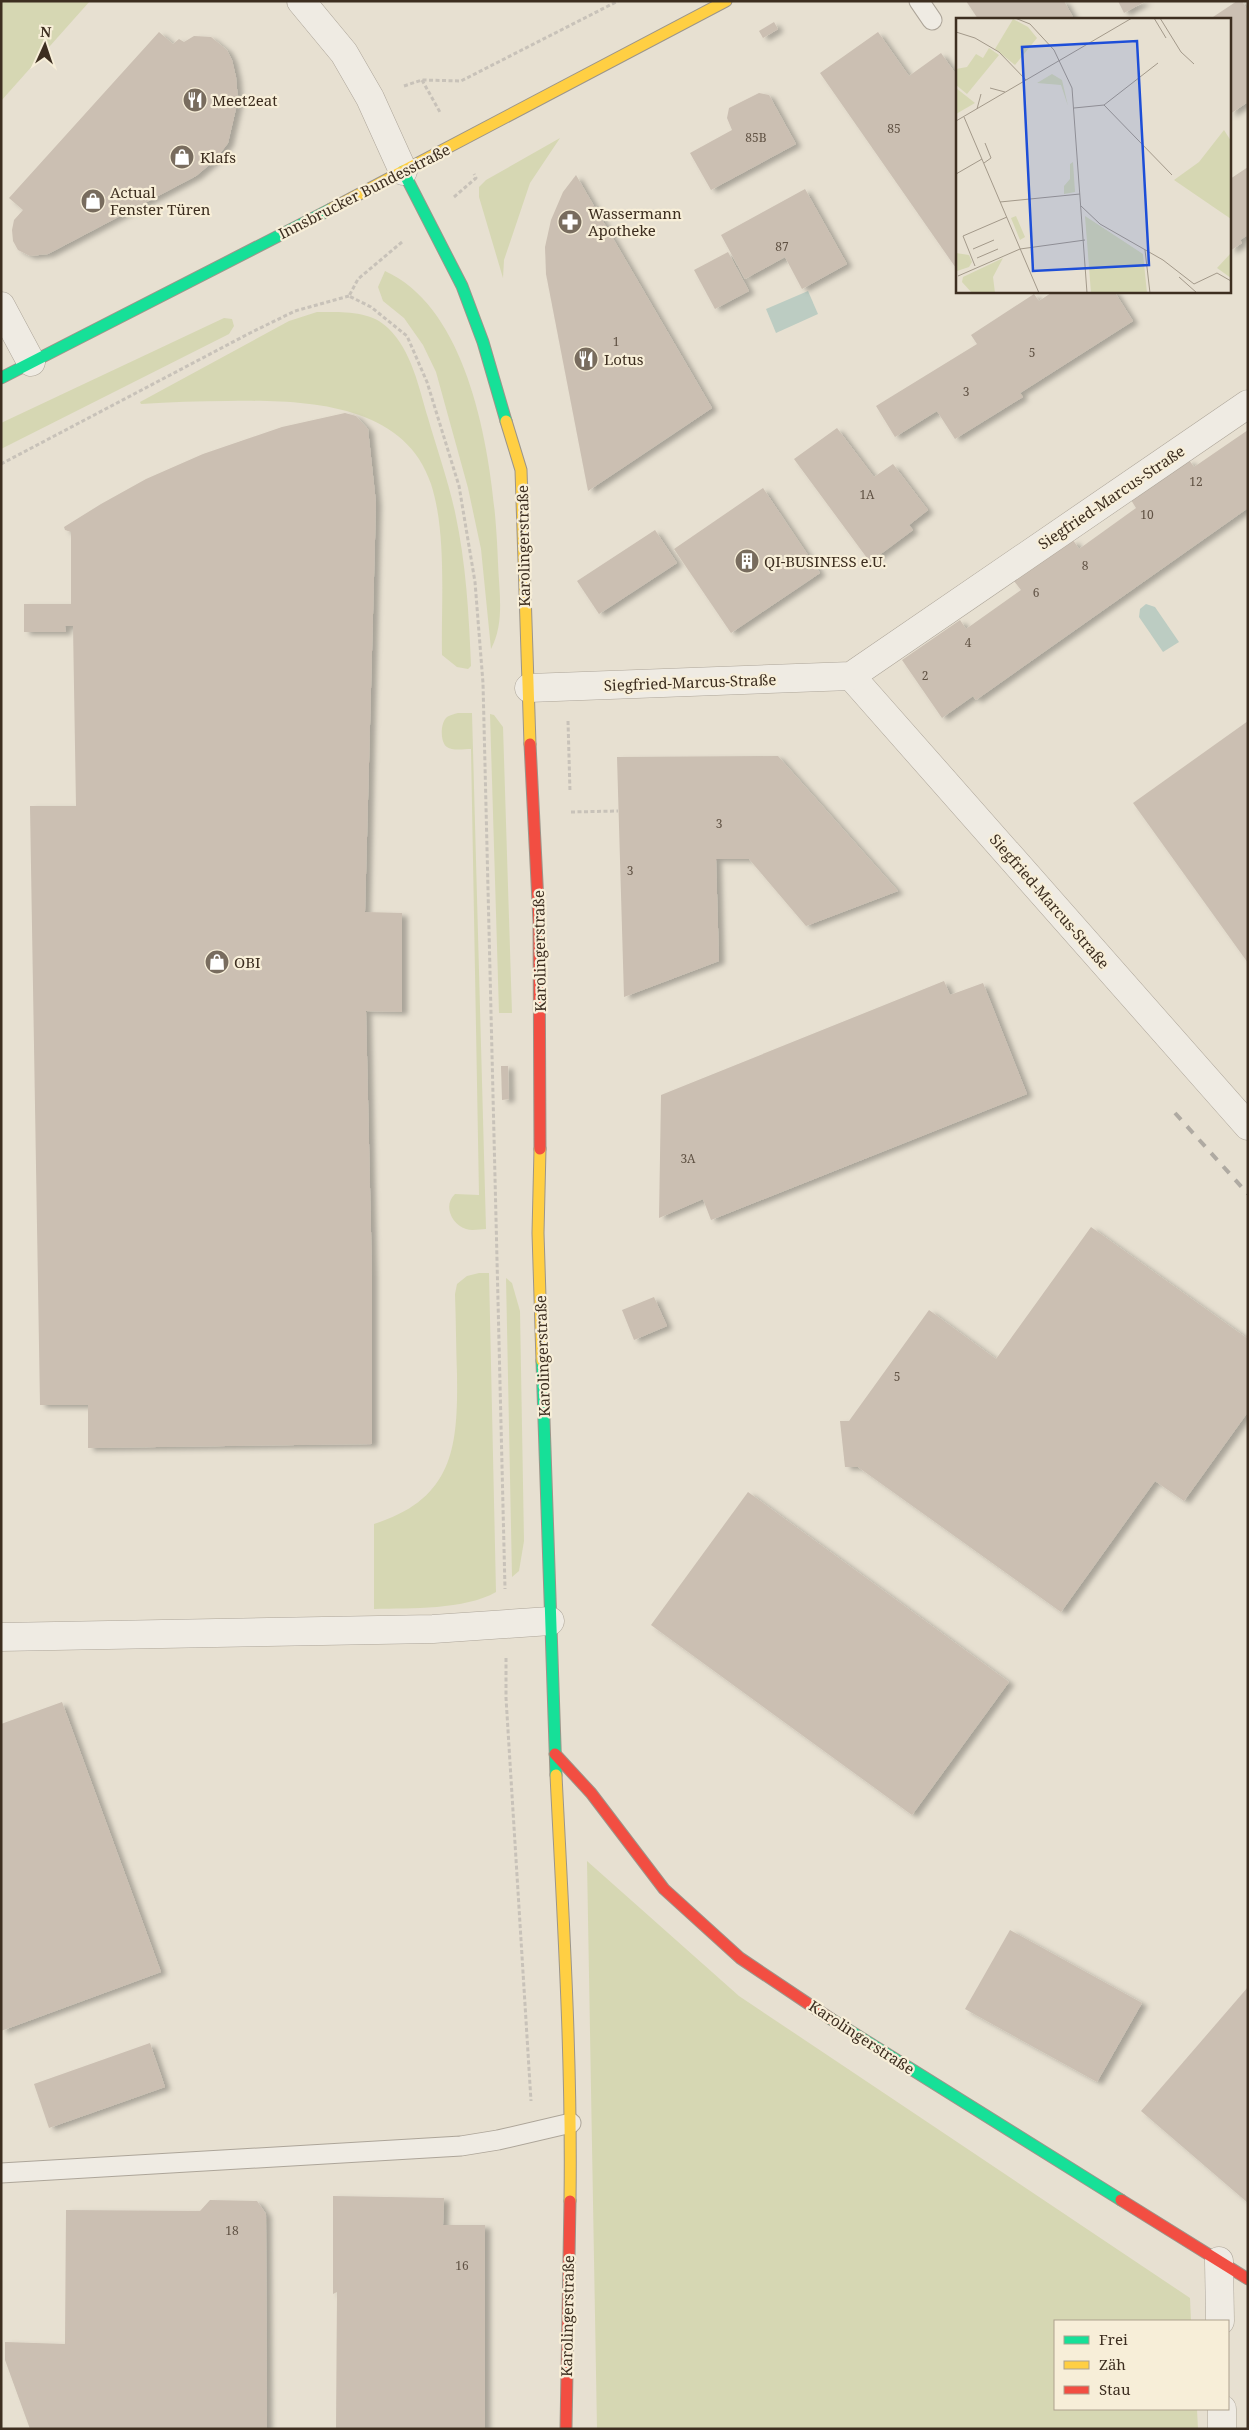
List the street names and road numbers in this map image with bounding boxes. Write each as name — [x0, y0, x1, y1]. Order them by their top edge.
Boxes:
street label: Innsbrucker Bundesstraße — [275, 139, 453, 243]
street label: Siegfried-Marcus-Straße — [1034, 440, 1188, 554]
street label: Karolingerstraße — [512, 485, 534, 607]
street label: Siegfried-Marcus-Straße — [603, 669, 777, 695]
street label: Siegfried-Marcus-Straße — [986, 829, 1114, 973]
street label: Karolingerstraße — [528, 890, 550, 1012]
street label: Karolingerstraße — [530, 1295, 554, 1417]
street label: Karolingerstraße — [805, 1995, 919, 2079]
street label: Karolingerstraße — [556, 2255, 578, 2377]

